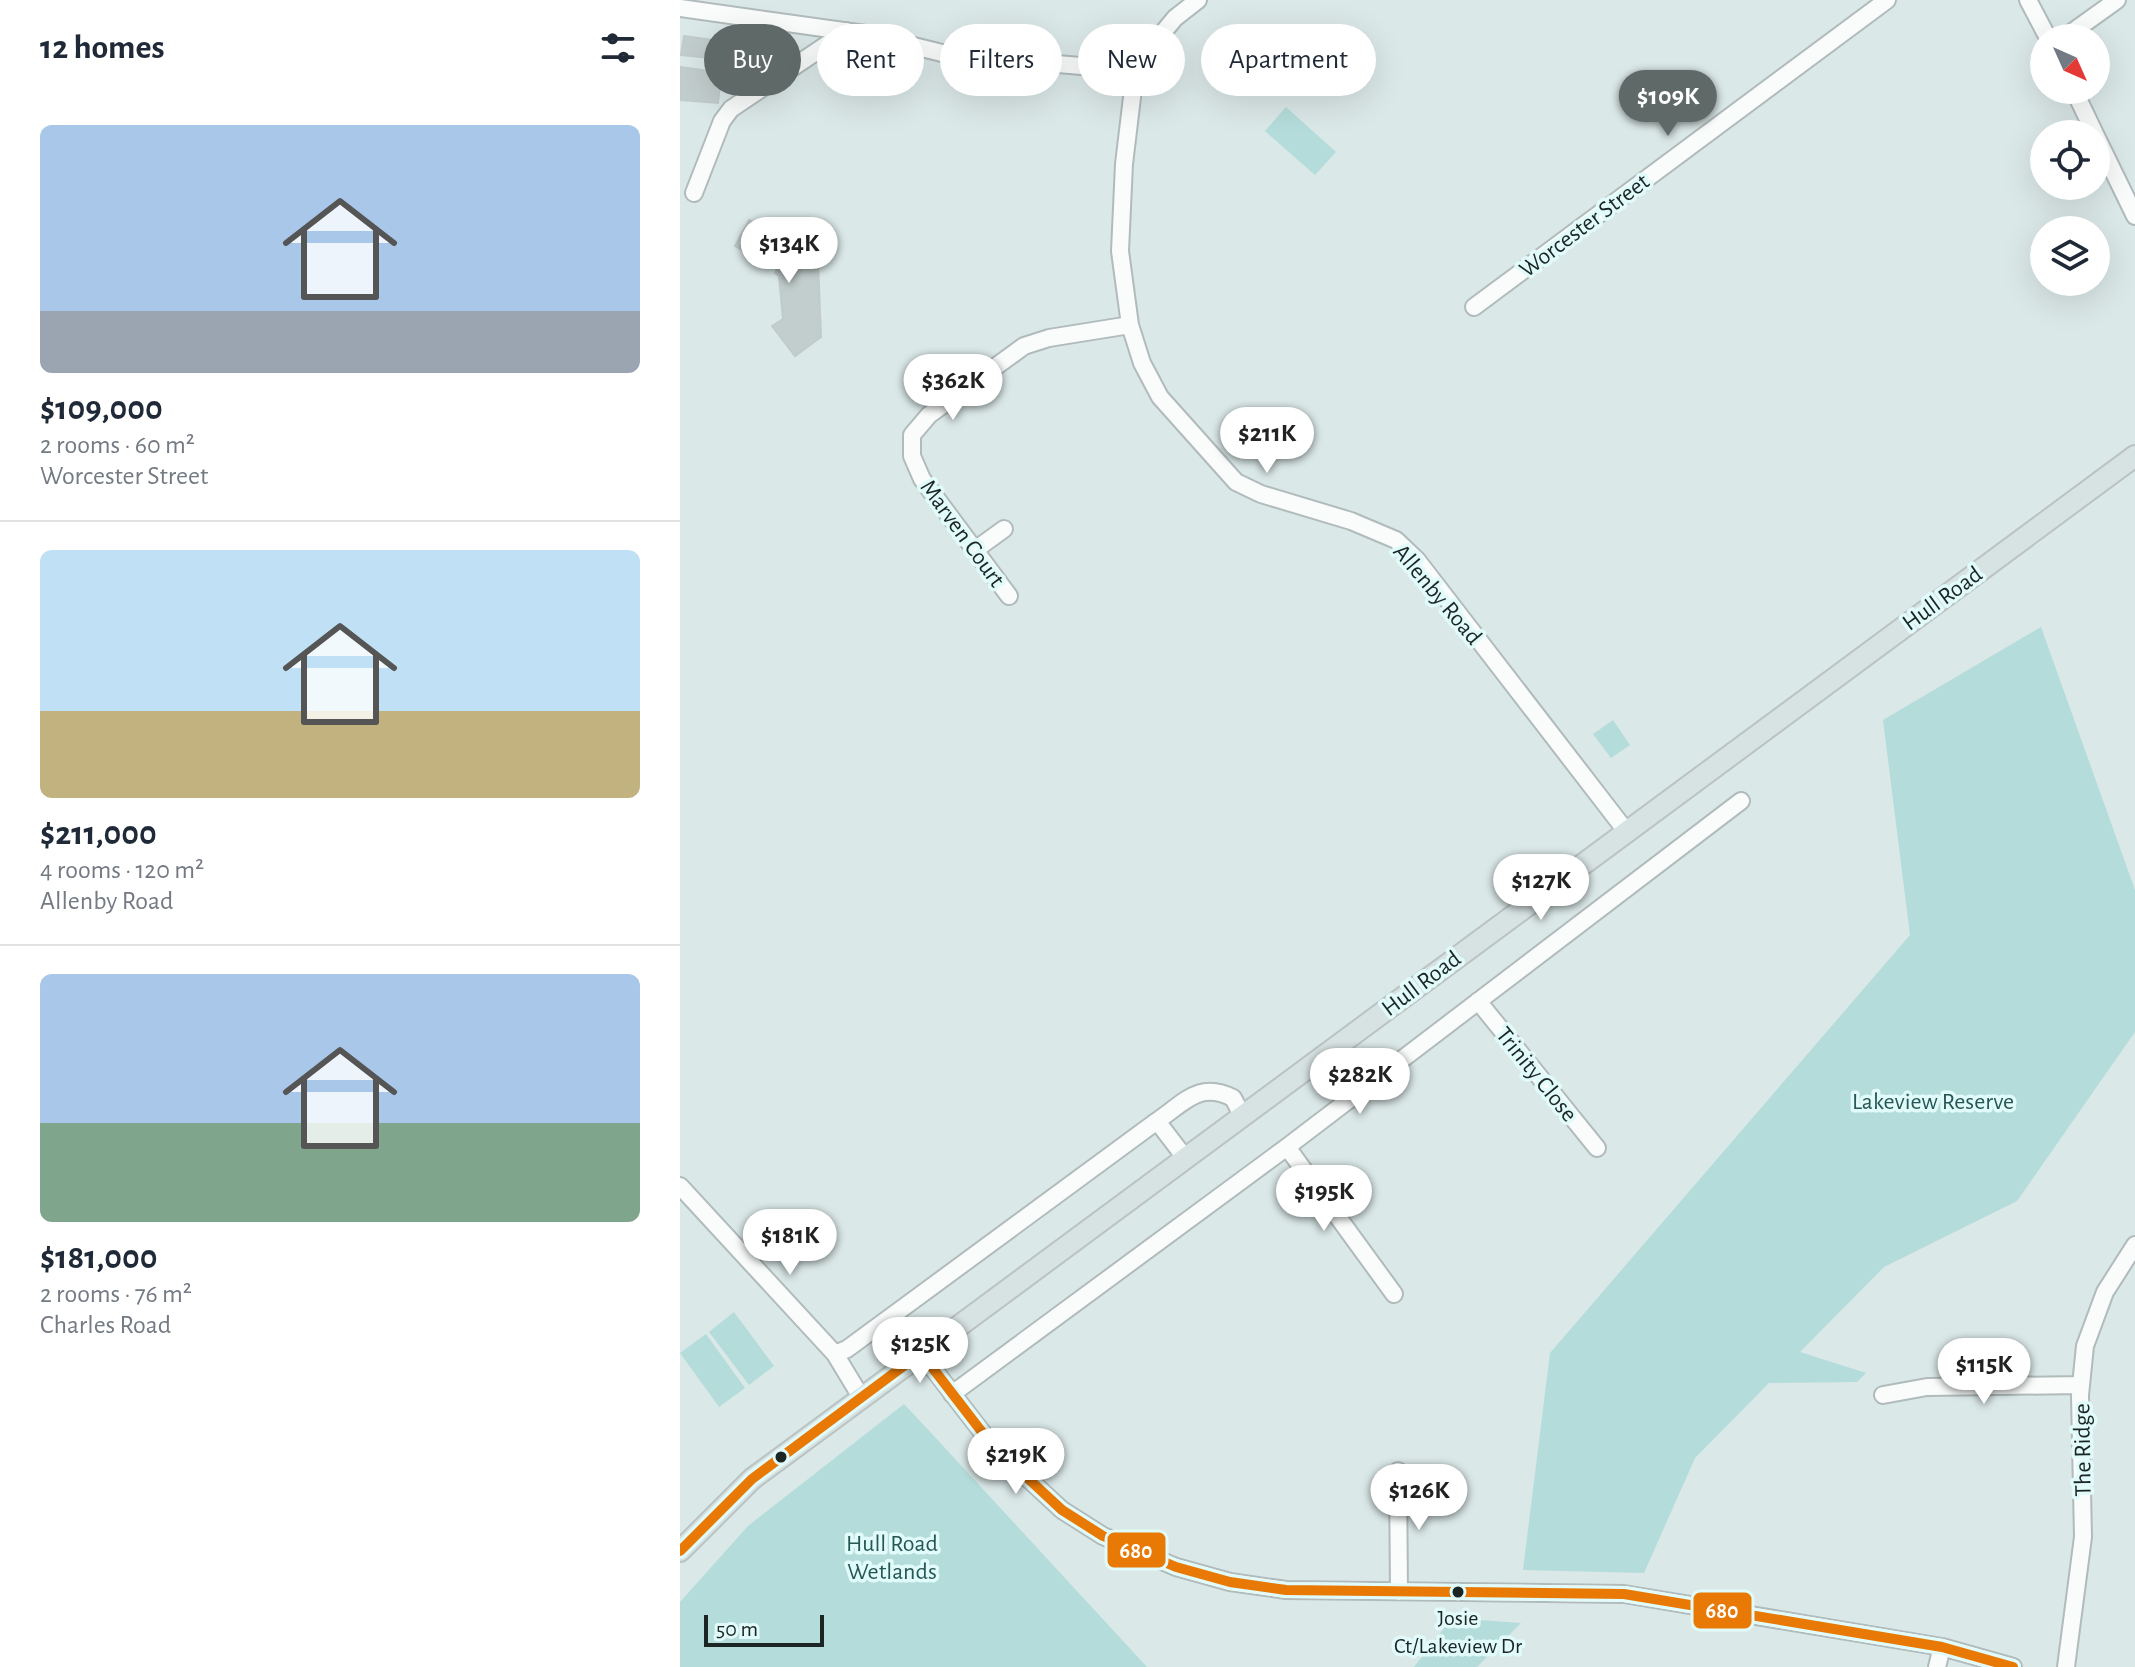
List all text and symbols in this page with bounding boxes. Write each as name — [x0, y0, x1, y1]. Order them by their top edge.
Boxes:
chip: Buy — [704, 24, 801, 96]
chip: Rent — [817, 24, 924, 96]
chip: Filters — [940, 24, 1062, 96]
chip: New — [1078, 24, 1185, 96]
chip: Apartment — [1201, 24, 1376, 96]
north arrow — [2030, 24, 2110, 104]
map controls — [2030, 24, 2110, 296]
icon: filters — [596, 26, 640, 70]
text: 12 homes — [40, 31, 165, 65]
pin: $109K — [1612, 70, 1724, 138]
text: $109K — [1637, 83, 1699, 109]
button: locate — [2030, 120, 2110, 200]
street label: Worcester Street — [1515, 169, 1654, 282]
icon: home — [268, 177, 412, 321]
button: layers — [2030, 216, 2110, 296]
pin: $134K — [733, 217, 845, 285]
text: $134K — [759, 230, 819, 256]
pin: $362K — [897, 354, 1009, 422]
text: $362K — [922, 367, 984, 393]
text: $109,000 — [40, 392, 163, 426]
pin: $211K — [1211, 407, 1323, 475]
text: $211K — [1238, 420, 1296, 446]
text: 2 rooms · 60 m² — [40, 432, 195, 458]
text: Worcester Street — [40, 463, 208, 489]
street label: Marven Court — [915, 476, 1009, 592]
street label: Allenby Road — [1388, 540, 1486, 650]
street label: Hull Road — [1898, 562, 1987, 636]
icon: home — [268, 602, 412, 746]
text: $211,000 — [40, 817, 157, 851]
pin: $127K — [1485, 854, 1597, 922]
text: 4 rooms · 120 m² — [40, 857, 204, 883]
text: $127K — [1511, 867, 1571, 893]
text: Allenby Road — [40, 888, 173, 914]
street label: Hull Road — [1378, 947, 1466, 1021]
street label: Trinity Close — [1491, 1023, 1581, 1126]
icon: home — [268, 1026, 412, 1170]
pin: $282K — [1304, 1048, 1416, 1116]
text: $282K — [1328, 1061, 1392, 1087]
park label: Lakeview Reserve — [1852, 1090, 2014, 1114]
pin: $195K — [1268, 1165, 1380, 1233]
text: $195K — [1294, 1178, 1354, 1204]
pin: $181K — [734, 1209, 846, 1277]
text: $181K — [761, 1222, 819, 1248]
text: $181,000 — [40, 1241, 157, 1275]
text: 2 rooms · 76 m² — [40, 1281, 192, 1307]
text: Charles Road — [40, 1312, 171, 1338]
pin: $125K — [864, 1317, 976, 1385]
text: $125K — [890, 1330, 950, 1356]
pin: $115K — [1928, 1338, 2040, 1406]
text: $115K — [1956, 1351, 2012, 1377]
street label: The Ridge — [2070, 1403, 2096, 1497]
pin: $219K — [960, 1428, 1072, 1496]
text: $219K — [985, 1441, 1047, 1467]
unlabelled marker — [773, 1449, 789, 1465]
pin: $126K — [1363, 1464, 1475, 1532]
text: $126K — [1388, 1477, 1450, 1503]
line badge: 680 — [1106, 1531, 1167, 1569]
park label: Hull Road Wetlands — [846, 1532, 938, 1584]
text: 680 — [1120, 1540, 1152, 1562]
marker: Josie Ct/Lakeview Dr — [1450, 1584, 1466, 1600]
line badge: 680 — [1692, 1591, 1753, 1630]
text: 680 — [1706, 1600, 1738, 1622]
place label: Josie Ct/Lakeview Dr — [1394, 1607, 1522, 1657]
scale bar — [704, 1611, 824, 1647]
text: 50 m — [716, 1618, 758, 1640]

